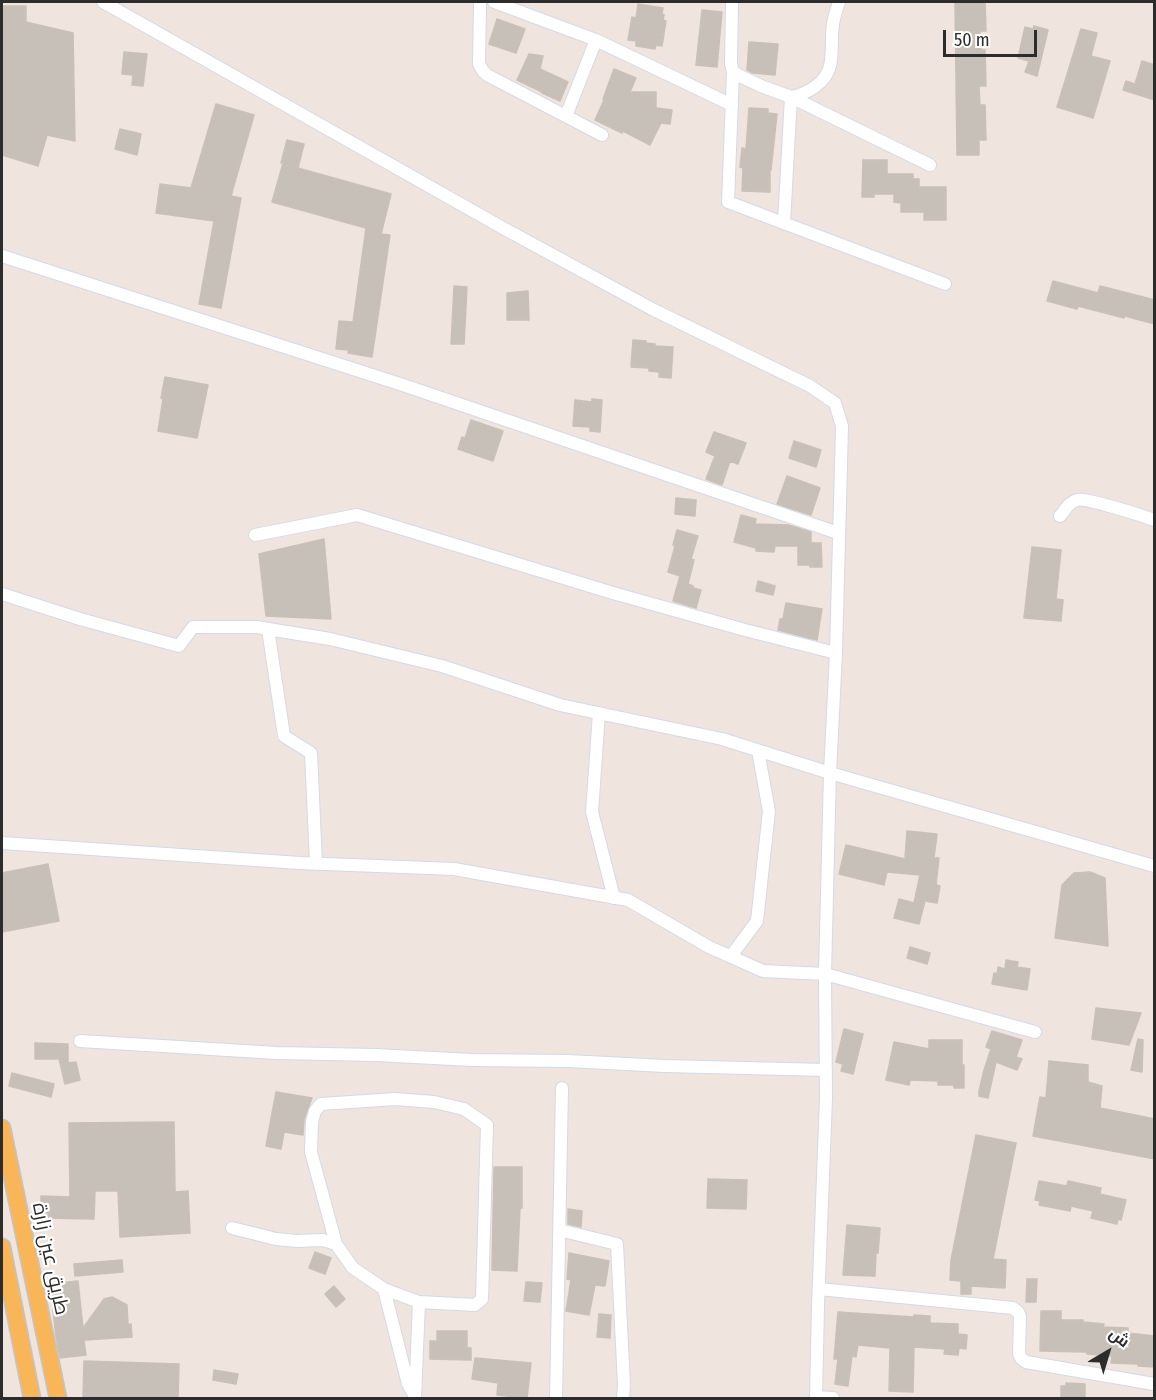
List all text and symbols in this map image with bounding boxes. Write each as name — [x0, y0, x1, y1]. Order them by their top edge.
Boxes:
scale bar — [946, 18, 1040, 56]
text: 50 m — [954, 29, 990, 51]
street label: طريق عين زارة — [26, 1201, 74, 1317]
north arrow — [1078, 1322, 1138, 1382]
text: ش — [1105, 1324, 1133, 1351]

